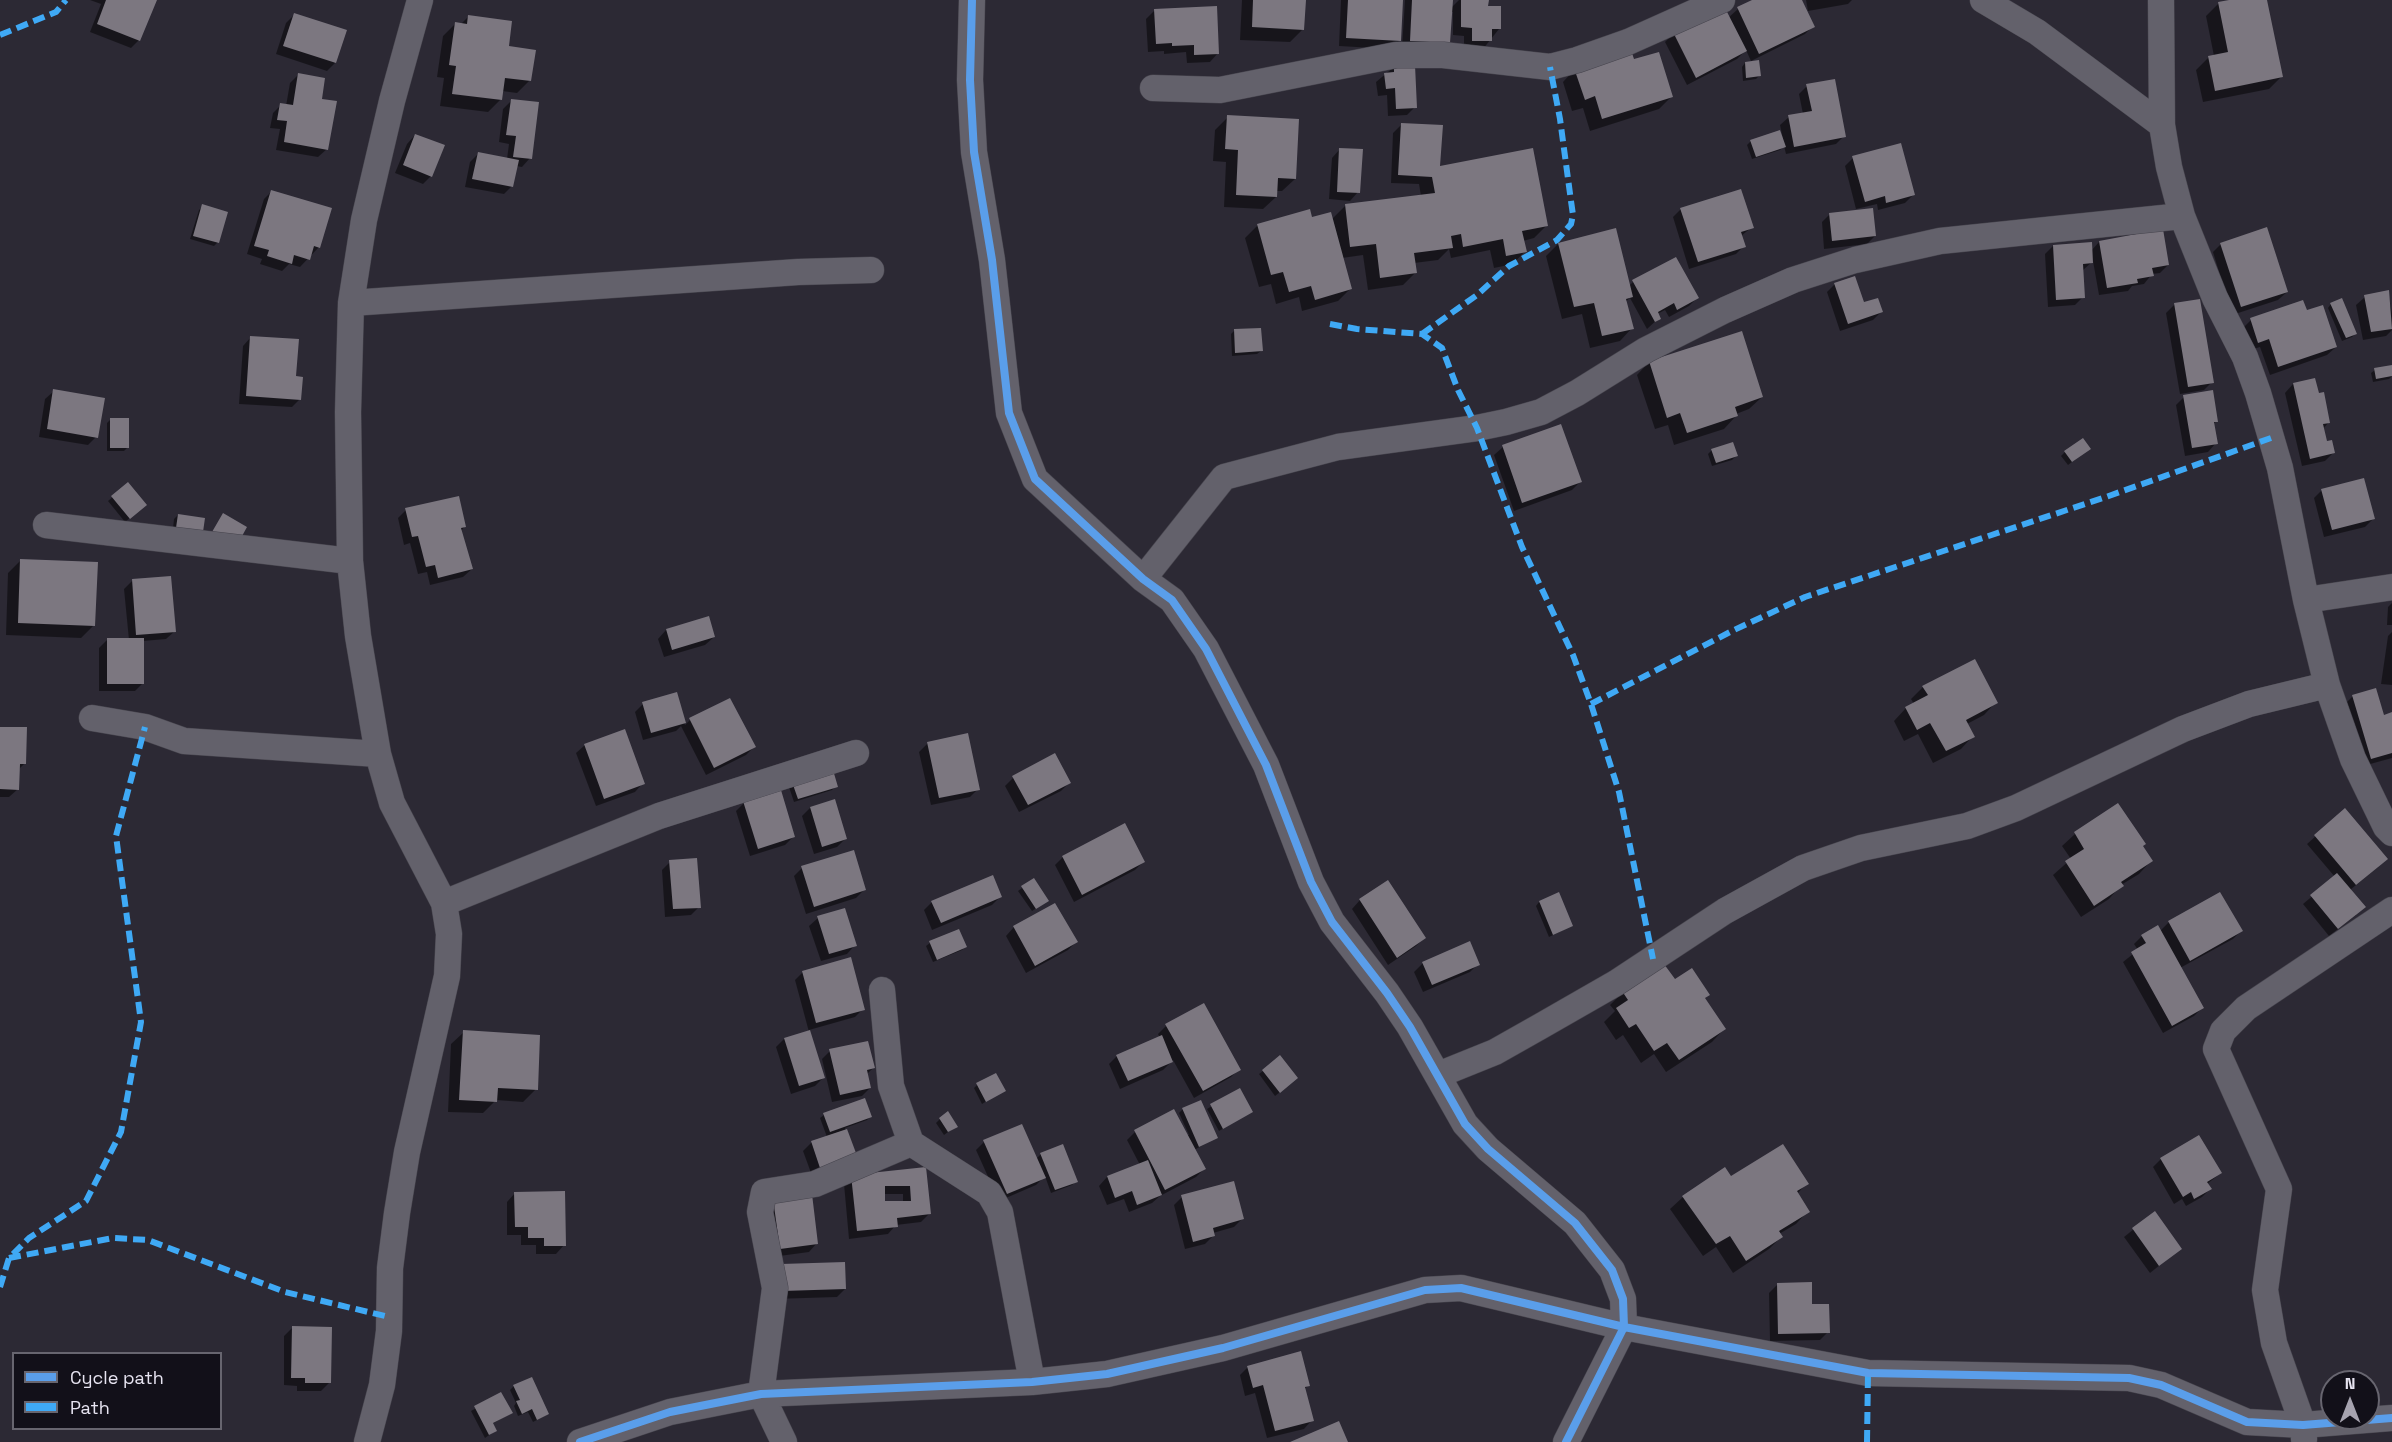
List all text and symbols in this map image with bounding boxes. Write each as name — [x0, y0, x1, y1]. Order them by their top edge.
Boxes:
legend — [12, 1352, 222, 1430]
text: Cycle path — [70, 1366, 164, 1389]
north arrow — [2320, 1370, 2380, 1430]
text: N — [2345, 1373, 2355, 1394]
text: Path — [70, 1396, 110, 1419]

